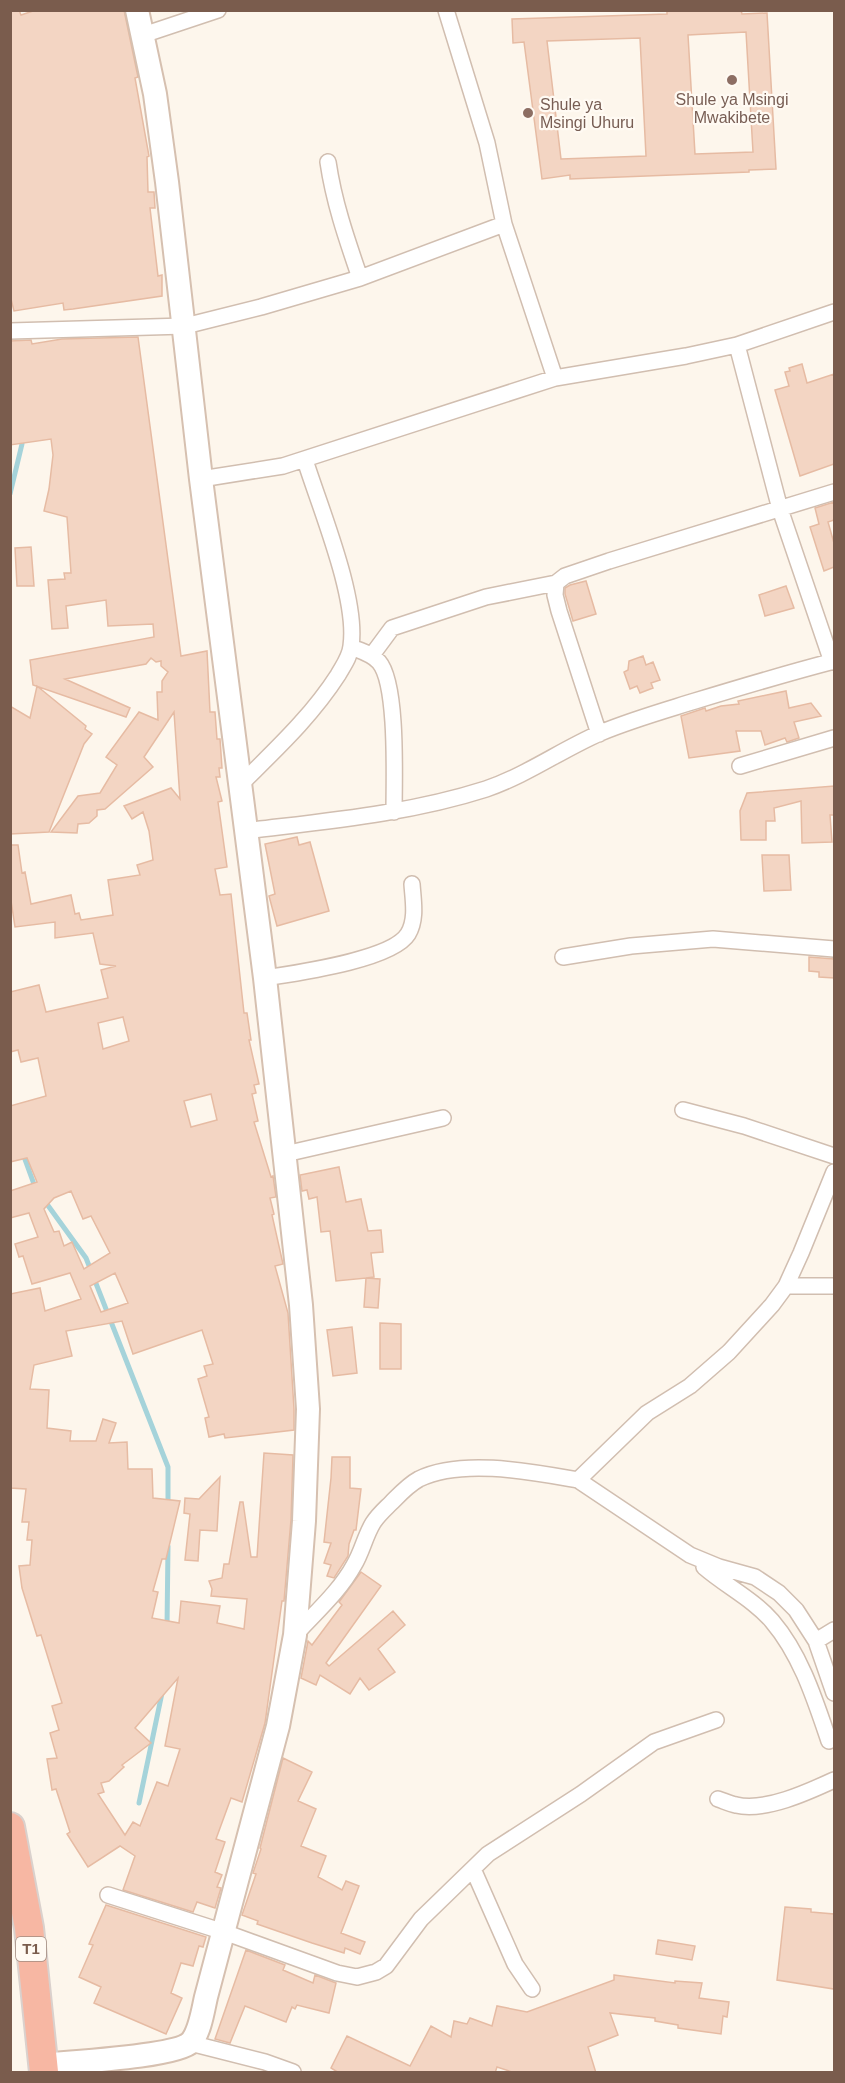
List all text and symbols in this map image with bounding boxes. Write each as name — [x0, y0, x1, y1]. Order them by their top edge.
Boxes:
marker: Shule ya Msingi Mwakibete — [725, 73, 739, 87]
place label: Shule ya Msingi Mwakibete — [676, 91, 788, 126]
place label: Shule ya Msingi Uhuru — [540, 96, 634, 131]
marker: Shule ya Msingi Uhuru — [521, 106, 535, 120]
road number: T1 — [16, 1937, 46, 1961]

